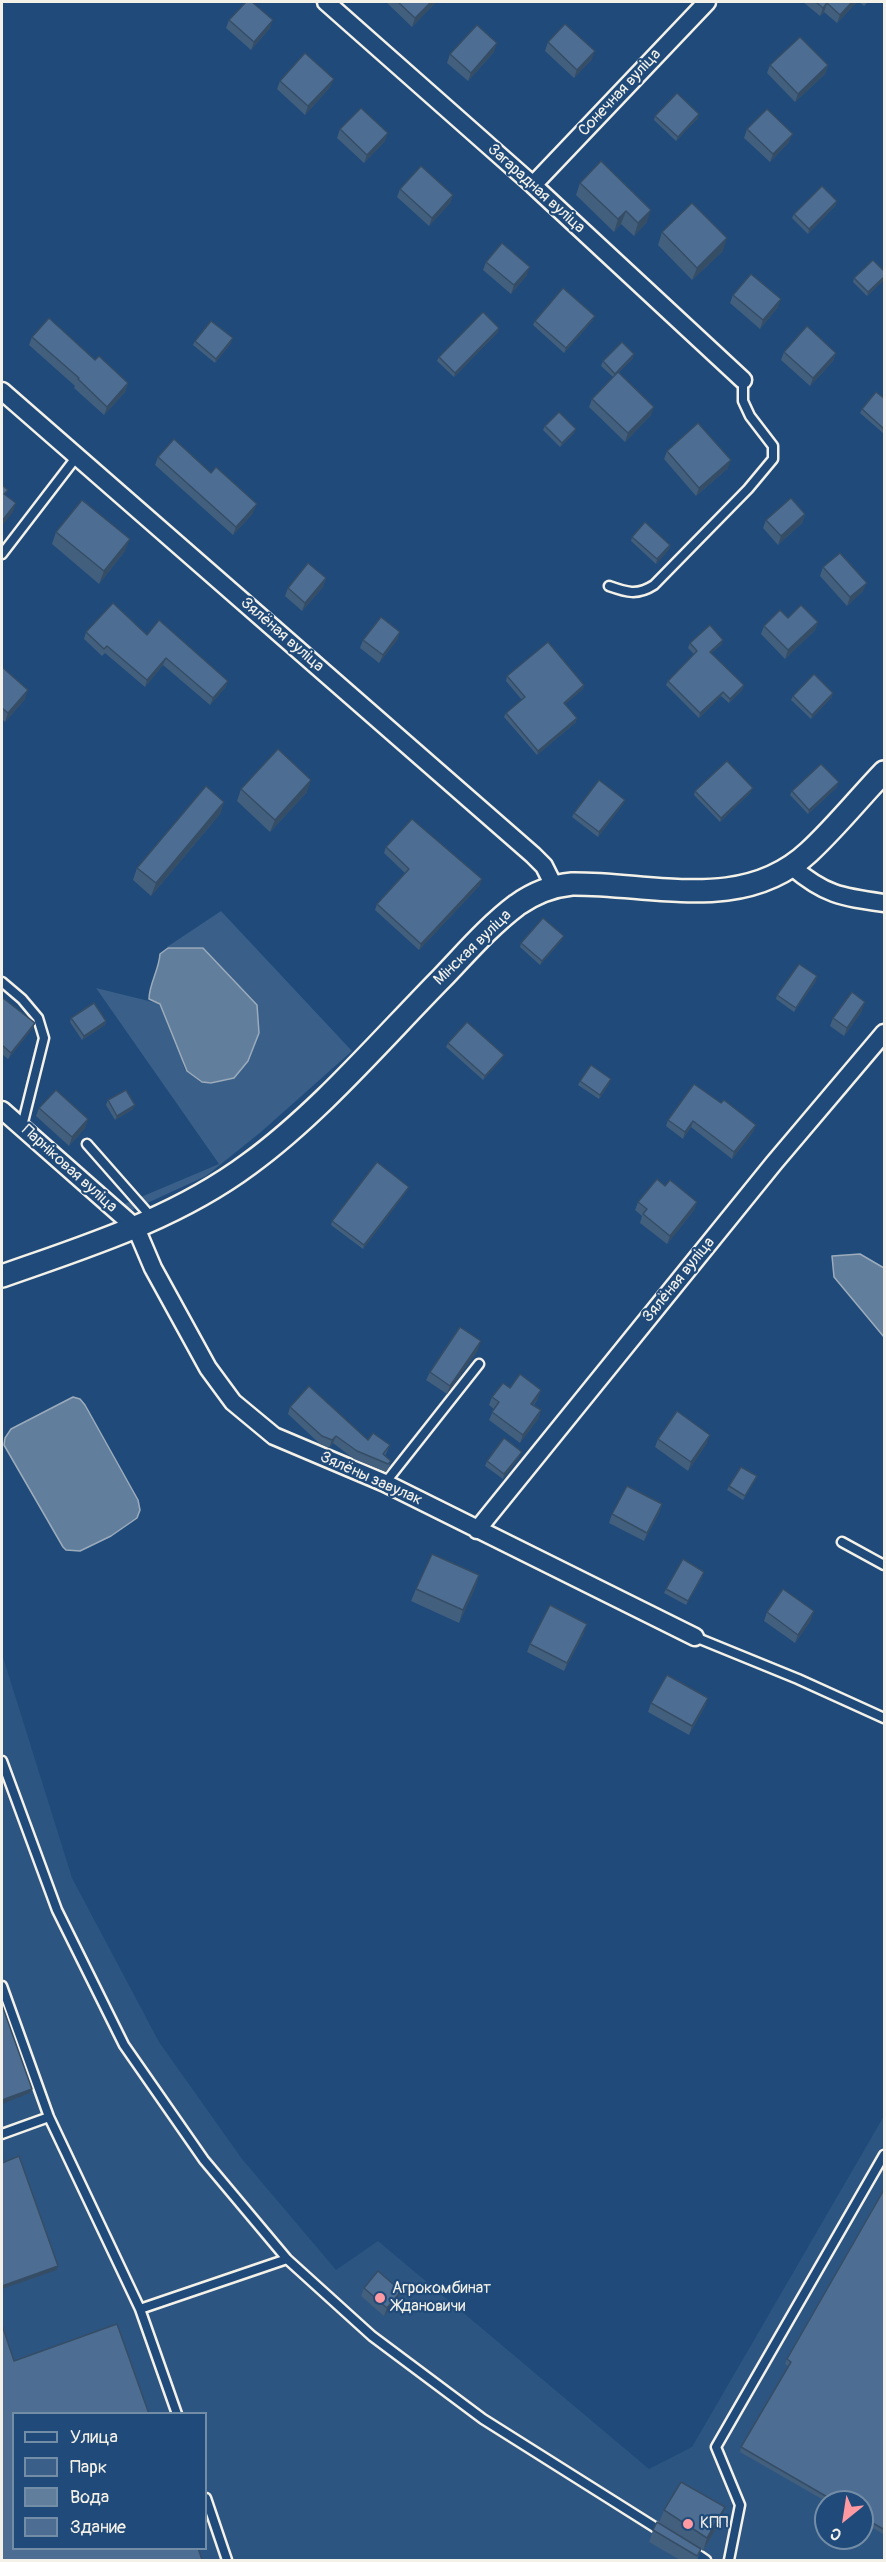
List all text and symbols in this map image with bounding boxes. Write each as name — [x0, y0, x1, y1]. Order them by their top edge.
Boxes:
street label: Сонечная вуліца — [575, 45, 665, 141]
street label: Загарадная вуліца — [483, 140, 589, 238]
street label: Зялёная вуліца — [236, 594, 328, 676]
street label: Мінская вуліца — [430, 906, 516, 990]
street label: Парніковая вуліца — [17, 1121, 121, 1217]
street label: Зялёная вуліца — [639, 1234, 719, 1326]
street label: Зялёны завулак — [317, 1448, 425, 1510]
place label: Агрокомбинат Ждановичи — [392, 2279, 491, 2317]
marker: Агрокомбинат Ждановичи — [373, 2291, 387, 2305]
legend — [12, 2412, 207, 2550]
text: Улица — [70, 2426, 118, 2449]
text: Парк — [70, 2456, 107, 2479]
text: Вода — [70, 2486, 109, 2509]
north arrow — [814, 2490, 874, 2550]
place label: КПП — [700, 2514, 728, 2534]
text: Здание — [70, 2516, 126, 2539]
marker: КПП — [681, 2517, 695, 2531]
text: С — [827, 2523, 845, 2545]

